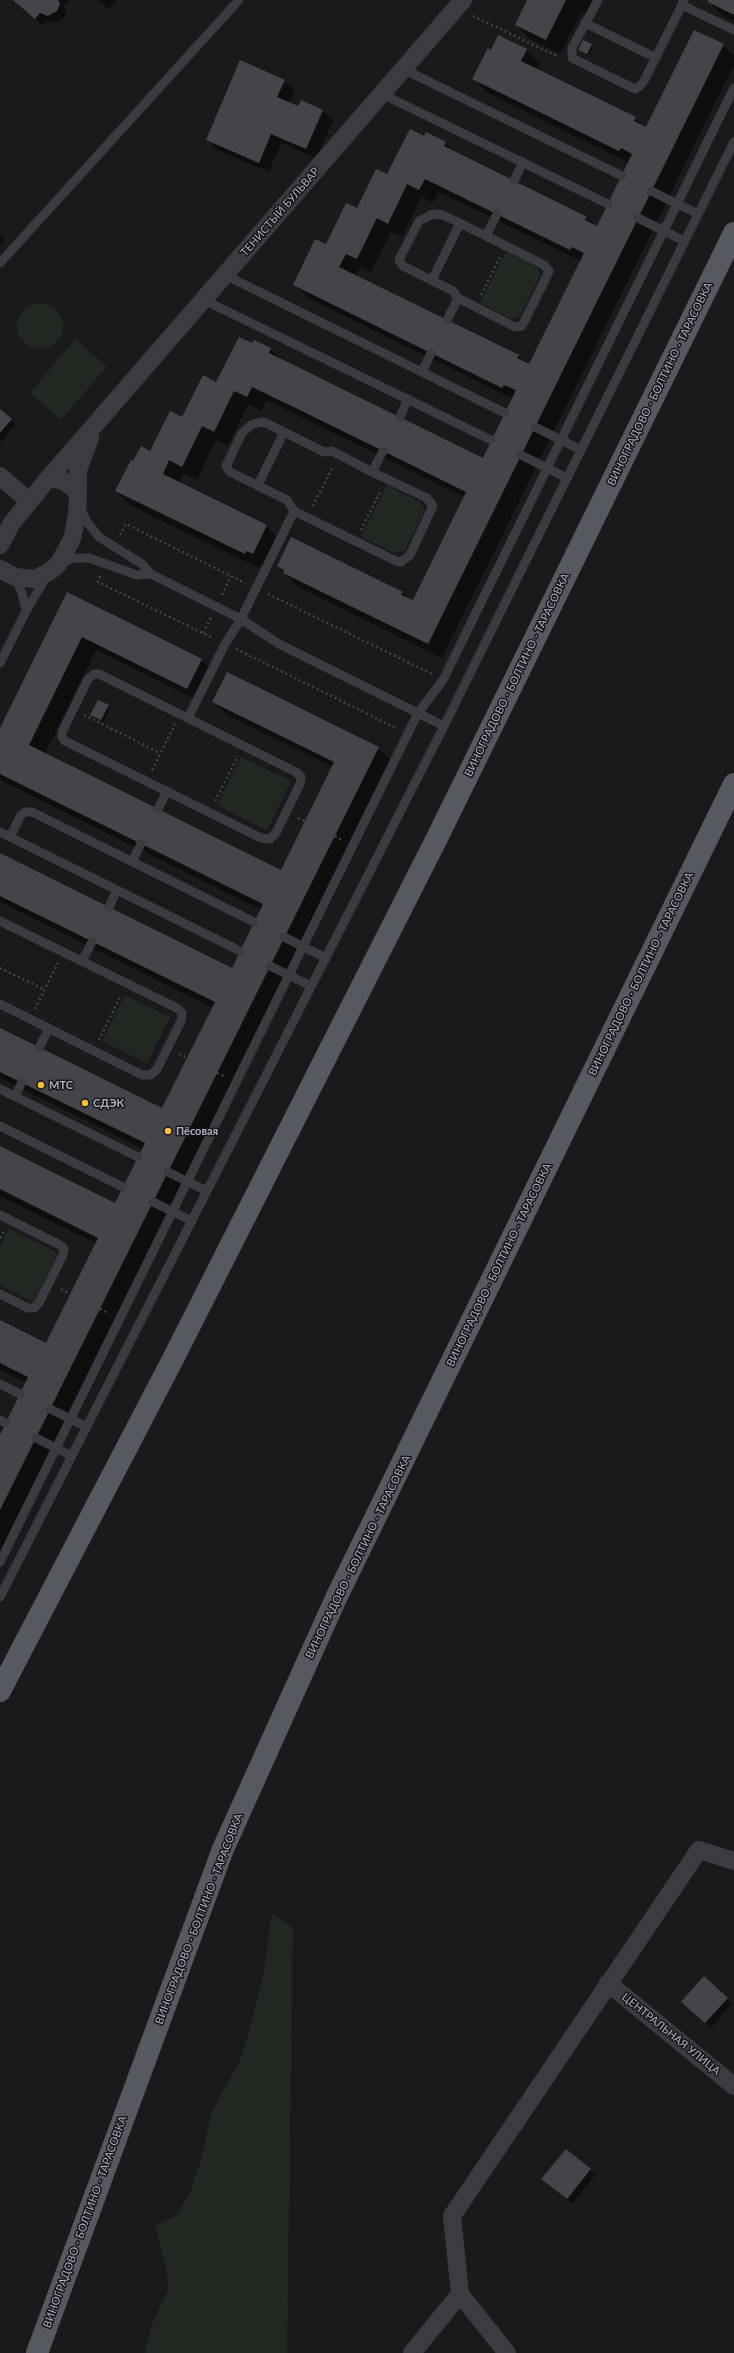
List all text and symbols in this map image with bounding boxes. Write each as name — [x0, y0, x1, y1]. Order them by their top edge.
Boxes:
street label: ТЕНИСТЫЙ БУЛЬВАР — [238, 165, 322, 259]
street label: ВИНОГРАДОВО - БОЛТИНО - ТАРАСОВКА — [605, 280, 715, 488]
street label: ВИНОГРАДОВО - БОЛТИНО - ТАРАСОВКА — [462, 571, 572, 779]
street label: ВИНОГРАДОВО - БОЛТИНО - ТАРАСОВКА — [586, 870, 696, 1078]
place label: МТС — [49, 1078, 73, 1092]
marker: МТС — [36, 1080, 46, 1090]
place label: СДЭК — [93, 1096, 124, 1110]
marker: СДЭК — [80, 1098, 90, 1108]
place label: Пёсовая — [176, 1124, 218, 1138]
marker: Пёсовая — [163, 1126, 173, 1136]
street label: ВИНОГРАДОВО - БОЛТИНО - ТАРАСОВКА — [444, 1161, 554, 1369]
street label: ВИНОГРАДОВО - БОЛТИНО - ТАРАСОВКА — [303, 1453, 413, 1661]
street label: ВИНОГРАДОВО - БОЛТИНО - ТАРАСОВКА — [153, 1812, 245, 2026]
street label: ЦЕНТРАЛЬНАЯ УЛИЦА — [619, 1990, 723, 2078]
street label: ВИНОГРАДОВО - БОЛТИНО - ТАРАСОВКА — [40, 2114, 130, 2330]

